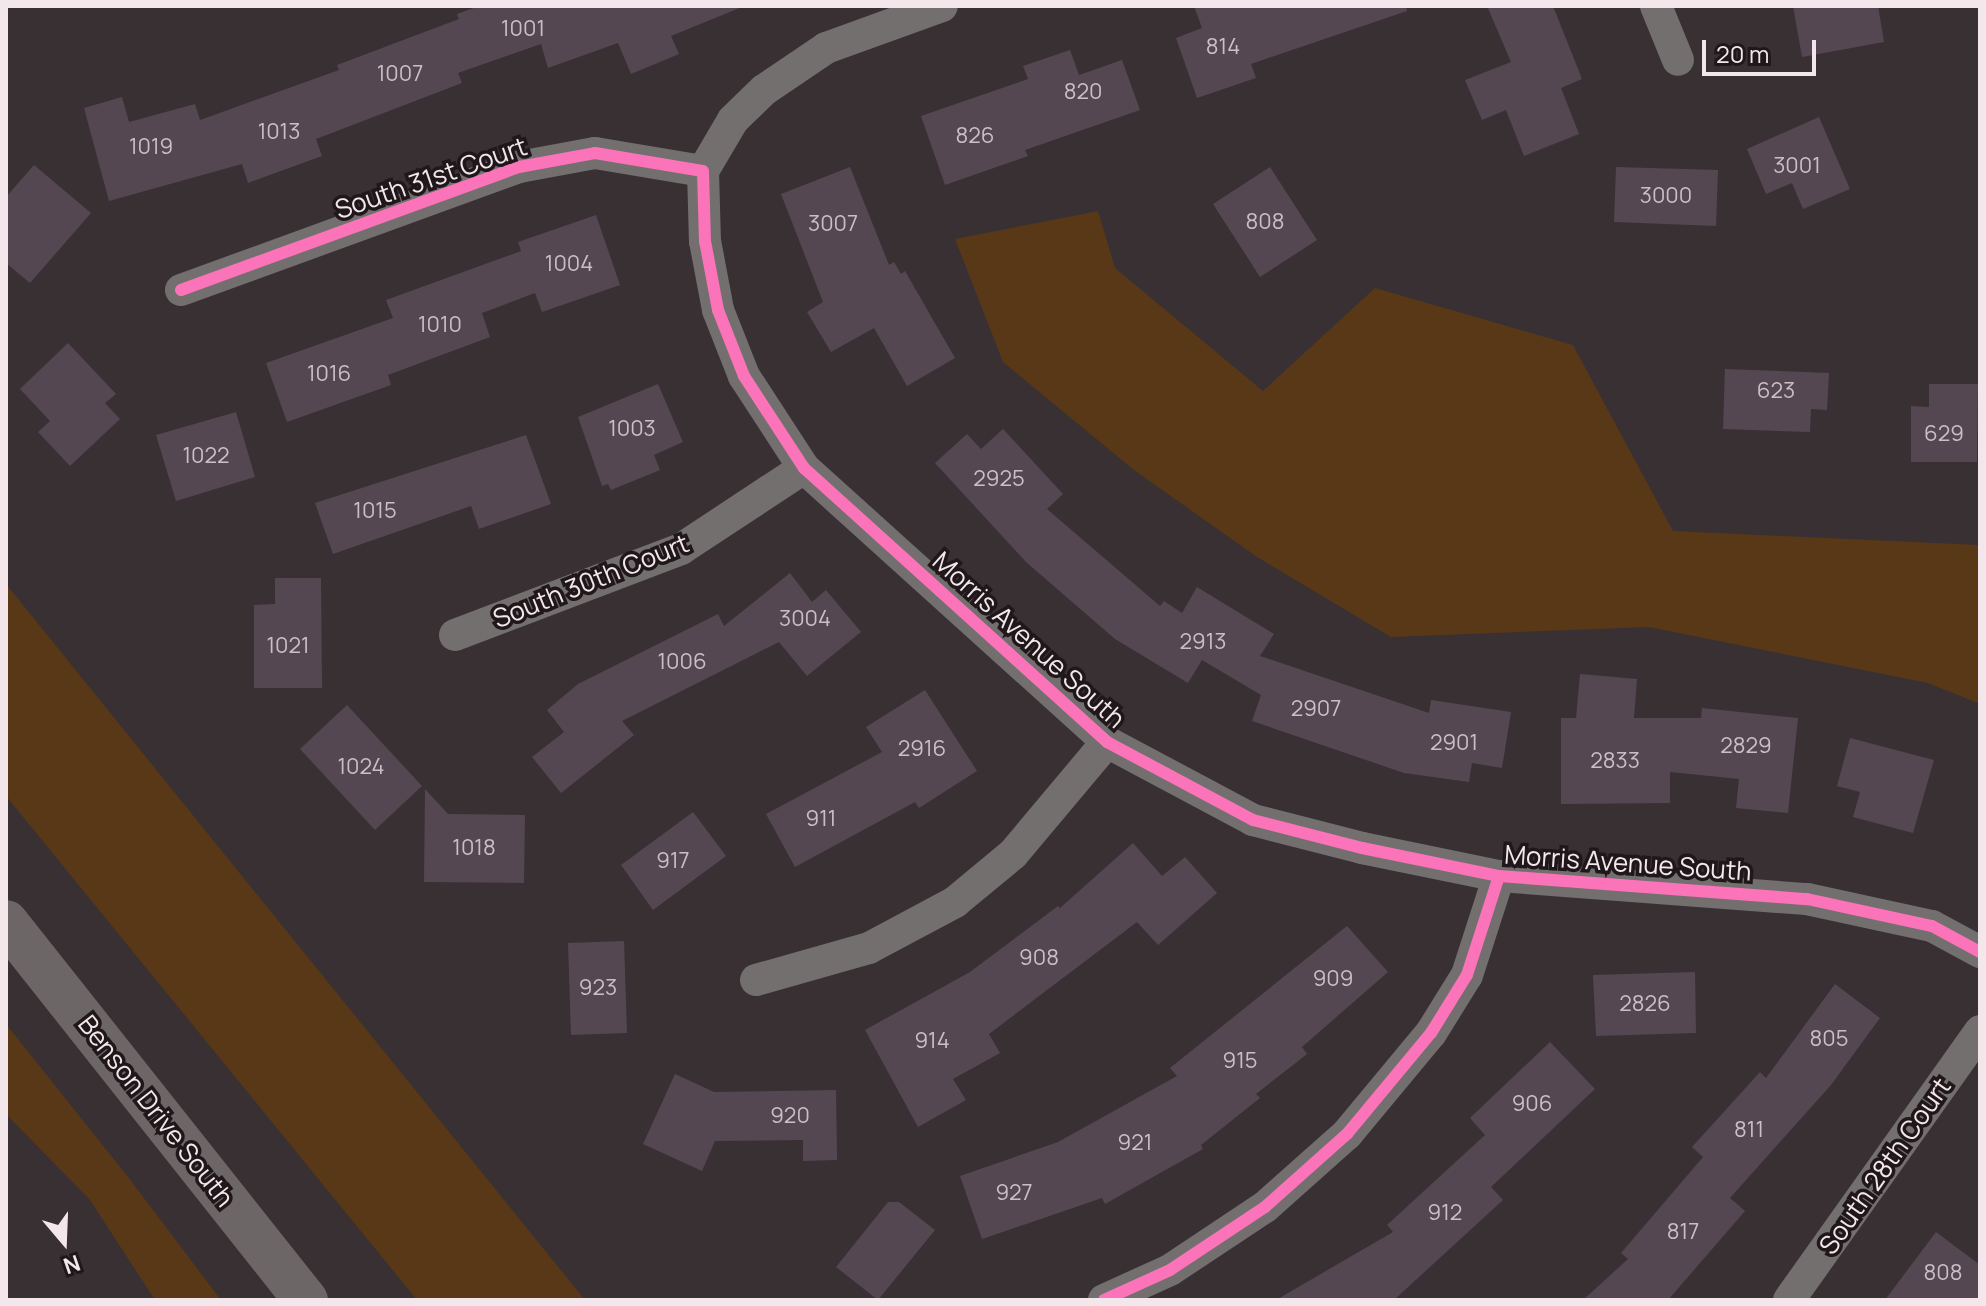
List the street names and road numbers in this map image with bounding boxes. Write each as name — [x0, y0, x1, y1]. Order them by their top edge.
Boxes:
street label: South 31st Court — [331, 131, 531, 225]
street label: South 30th Court — [489, 527, 693, 635]
street label: Morris Avenue South — [926, 545, 1132, 735]
street label: Morris Avenue South — [1503, 839, 1753, 887]
street label: Benson Drive South — [72, 1009, 240, 1213]
street label: South 28th Court — [1813, 1072, 1957, 1260]

